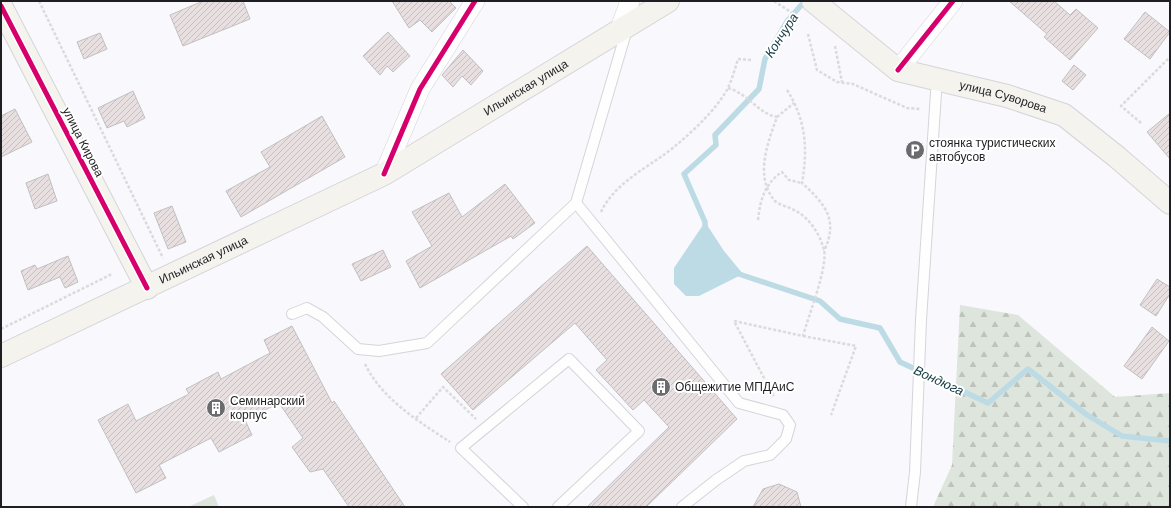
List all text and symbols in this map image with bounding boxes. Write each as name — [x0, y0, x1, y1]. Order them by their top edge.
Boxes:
water label: Кончура — [761, 10, 802, 61]
street label: Ильинская улица — [480, 56, 571, 120]
street label: улица Суворова — [958, 77, 1049, 117]
street label: улица Кирова — [59, 104, 108, 180]
place label: стоянка туристических автобусов — [929, 135, 1056, 165]
parking icon: стоянка туристических автобусов — [904, 139, 926, 161]
street label: Ильинская улица — [156, 232, 250, 288]
water label: Вондюга — [911, 361, 967, 399]
building icon: Общежитие МПДАиС — [650, 376, 672, 398]
place label: Общежитие МПДАиС — [675, 379, 795, 395]
place label: Семинарский корпус — [230, 393, 305, 423]
building icon: Семинарский корпус — [205, 397, 227, 419]

